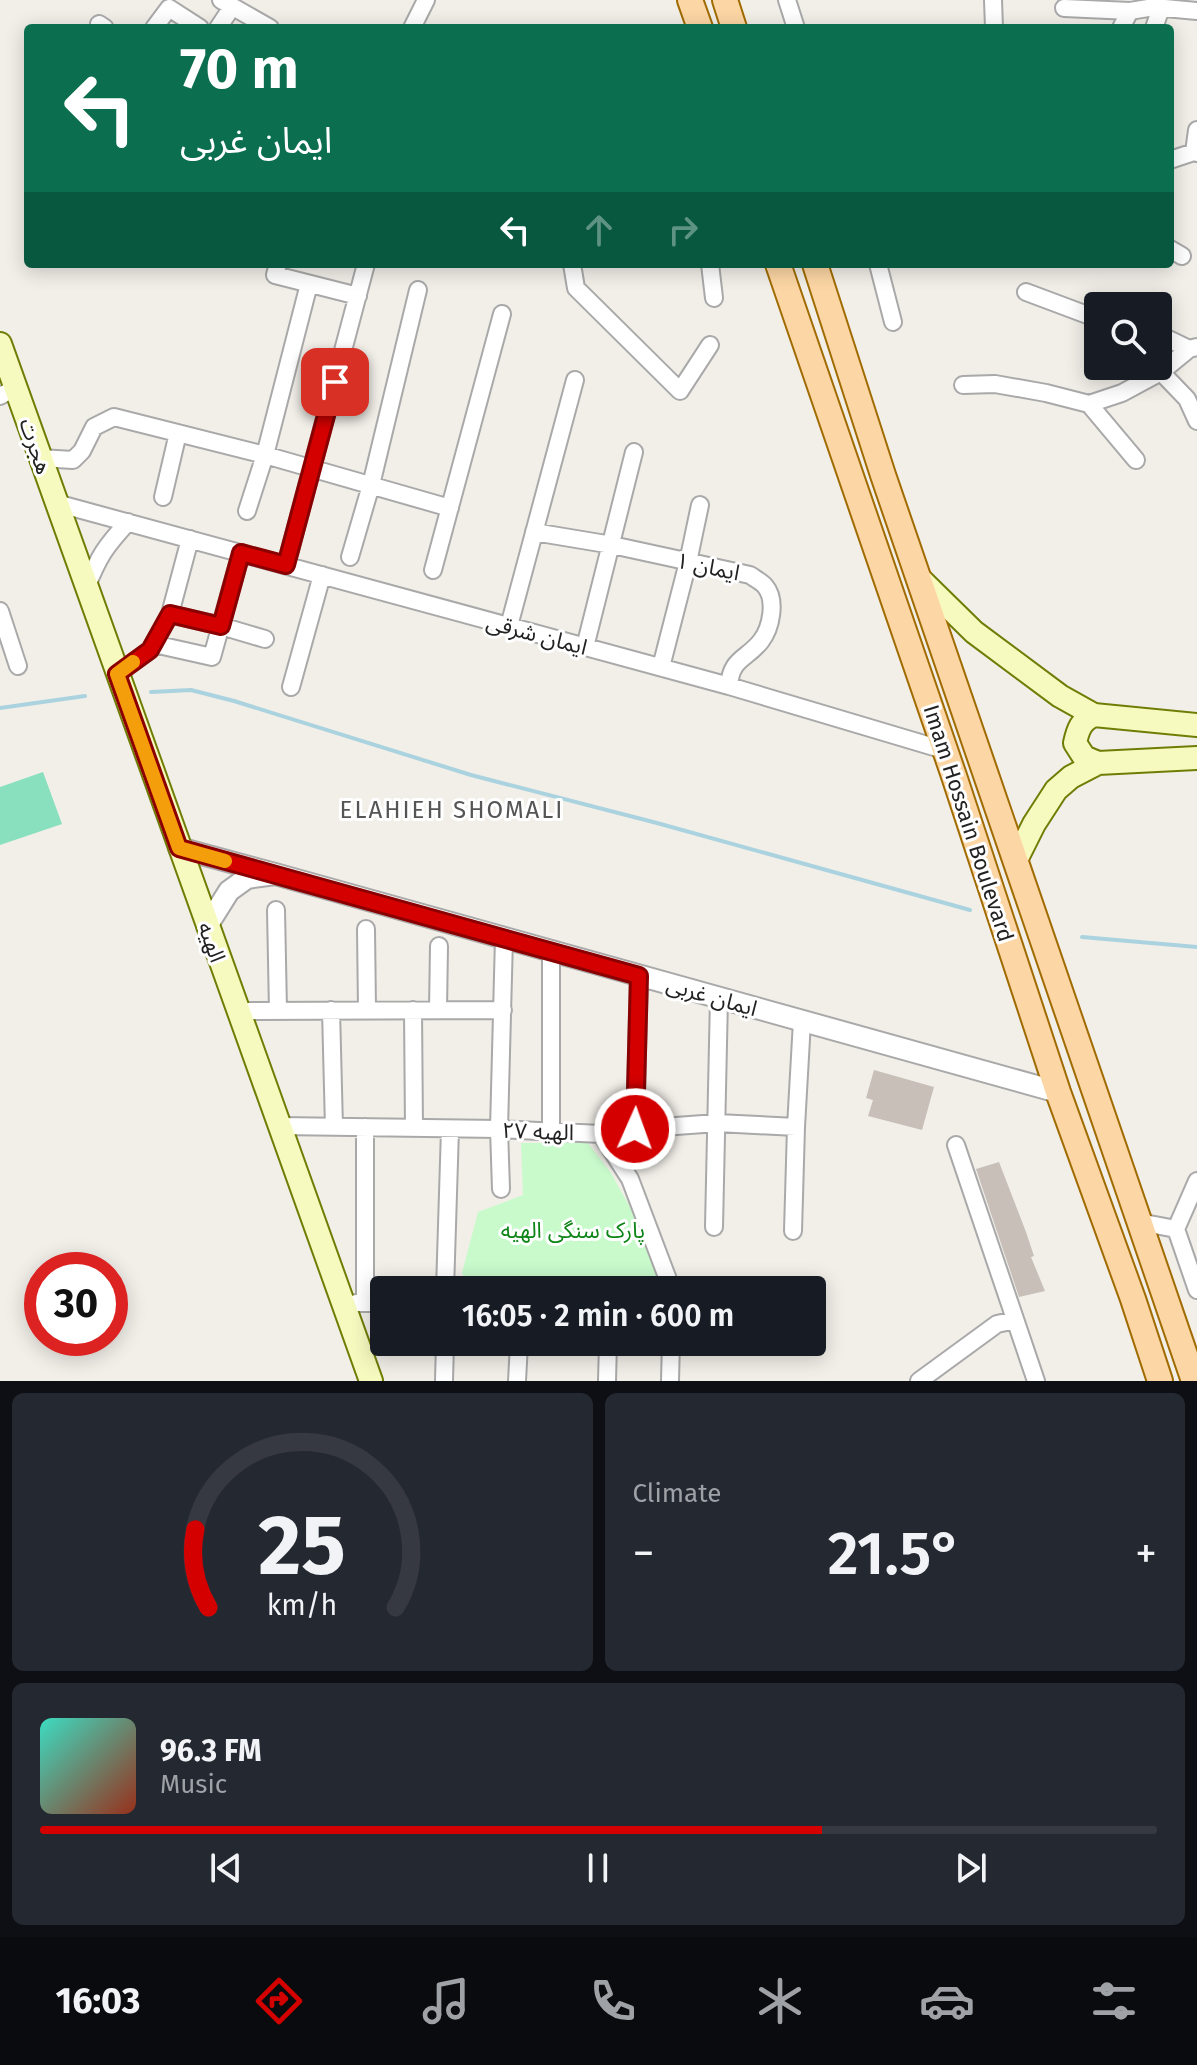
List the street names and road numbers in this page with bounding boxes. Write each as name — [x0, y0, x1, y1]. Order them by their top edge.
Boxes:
street label: هجرت — [13, 415, 58, 478]
street label: ایمان ۱ — [674, 547, 742, 586]
street label: ایمان شرقی — [484, 608, 590, 661]
street label: Imam Hossain Boulevard — [917, 701, 1020, 945]
street label: الهیه — [192, 918, 231, 966]
street label: ایمان غربی — [663, 971, 760, 1022]
street label: الهیه ۲۷ — [502, 1117, 574, 1146]

